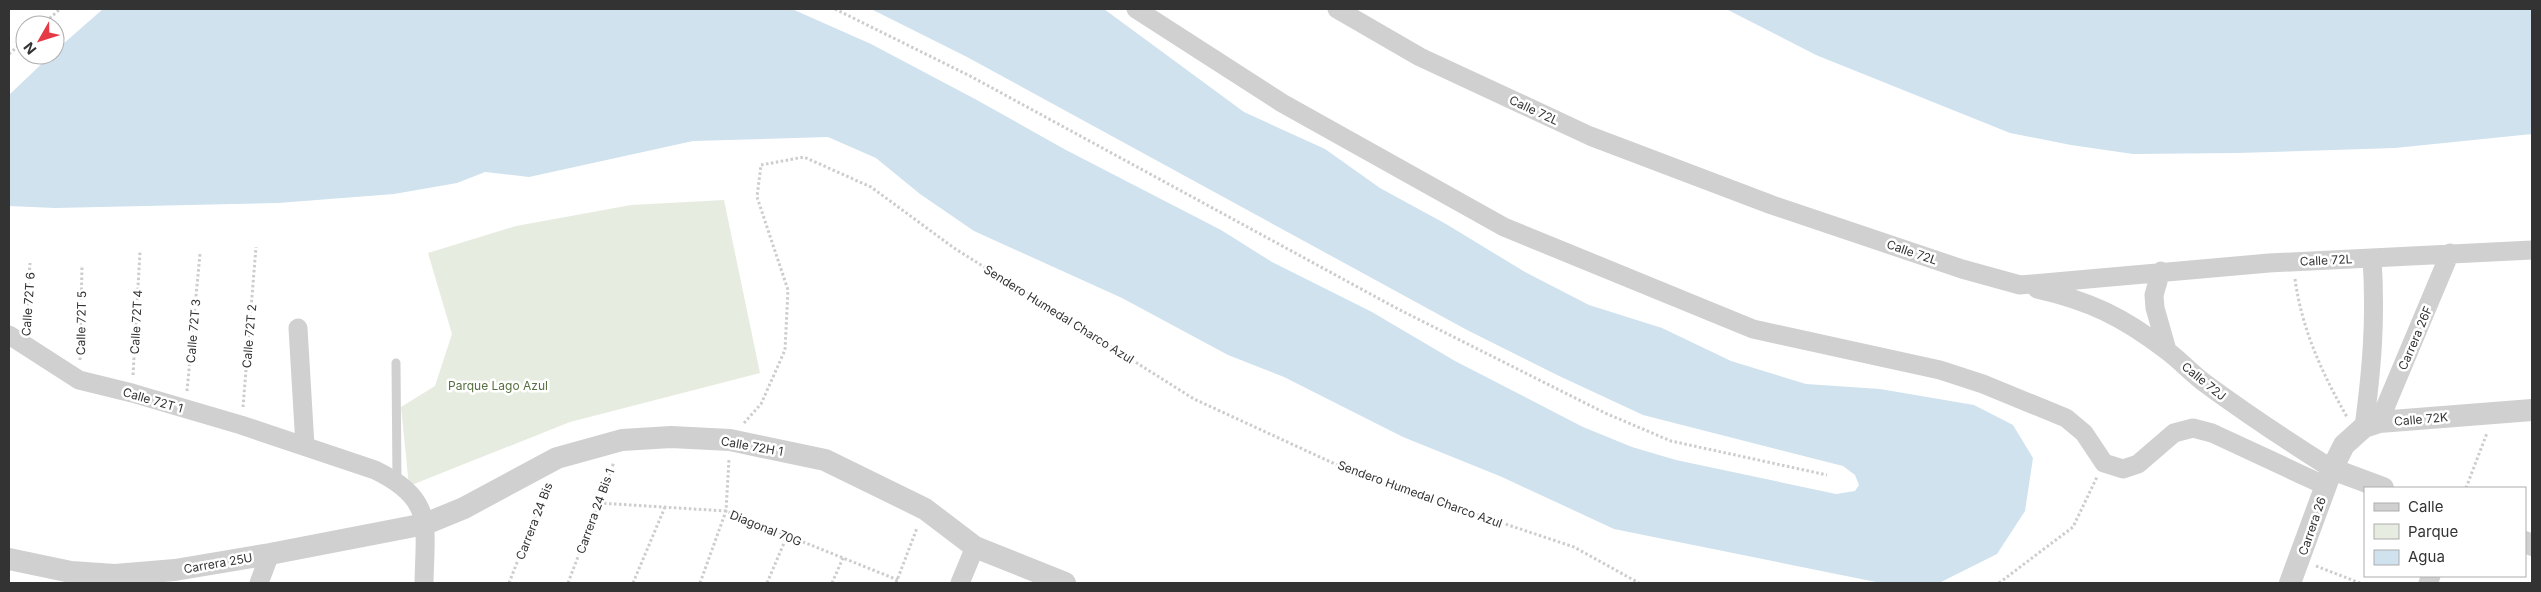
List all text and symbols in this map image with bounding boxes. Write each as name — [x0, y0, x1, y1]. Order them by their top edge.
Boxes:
north arrow — [15, 15, 65, 65]
text: N — [20, 39, 39, 58]
street label: Calle 72L — [1507, 92, 1561, 128]
street label: Calle 72L — [1885, 236, 1939, 268]
street label: Calle 72L — [2299, 251, 2353, 269]
street label: Sendero Humedal Charco Azul — [981, 261, 1137, 367]
street label: Calle 72T 6 — [18, 271, 38, 337]
street label: Calle 72T 4 — [127, 289, 145, 355]
street label: Calle 72T 5 — [73, 291, 89, 355]
street label: Calle 72T 3 — [183, 298, 203, 364]
street label: Calle 72T 2 — [239, 303, 259, 369]
street label: Carrera 26F — [2395, 304, 2435, 372]
street label: Calle 72J — [2179, 359, 2229, 403]
park label: Parque Lago Azul — [448, 378, 548, 393]
street label: Calle 72T 1 — [121, 384, 185, 416]
street label: Calle 72K — [2394, 409, 2448, 429]
street label: Calle 72H 1 — [720, 433, 784, 459]
street label: Sendero Humedal Charco Azul — [1336, 457, 1504, 531]
street label: Carrera 24 Bis 1 — [573, 466, 617, 556]
street label: Carrera 24 Bis — [512, 480, 556, 562]
legend — [2364, 487, 2526, 577]
street label: Carrera 26 — [2295, 495, 2329, 557]
text: Calle — [2408, 497, 2443, 516]
street label: Diagonal 70G — [728, 507, 804, 549]
text: Parque — [2408, 522, 2458, 541]
text: Agua — [2408, 547, 2445, 566]
street label: Carrera 25U — [182, 550, 254, 576]

